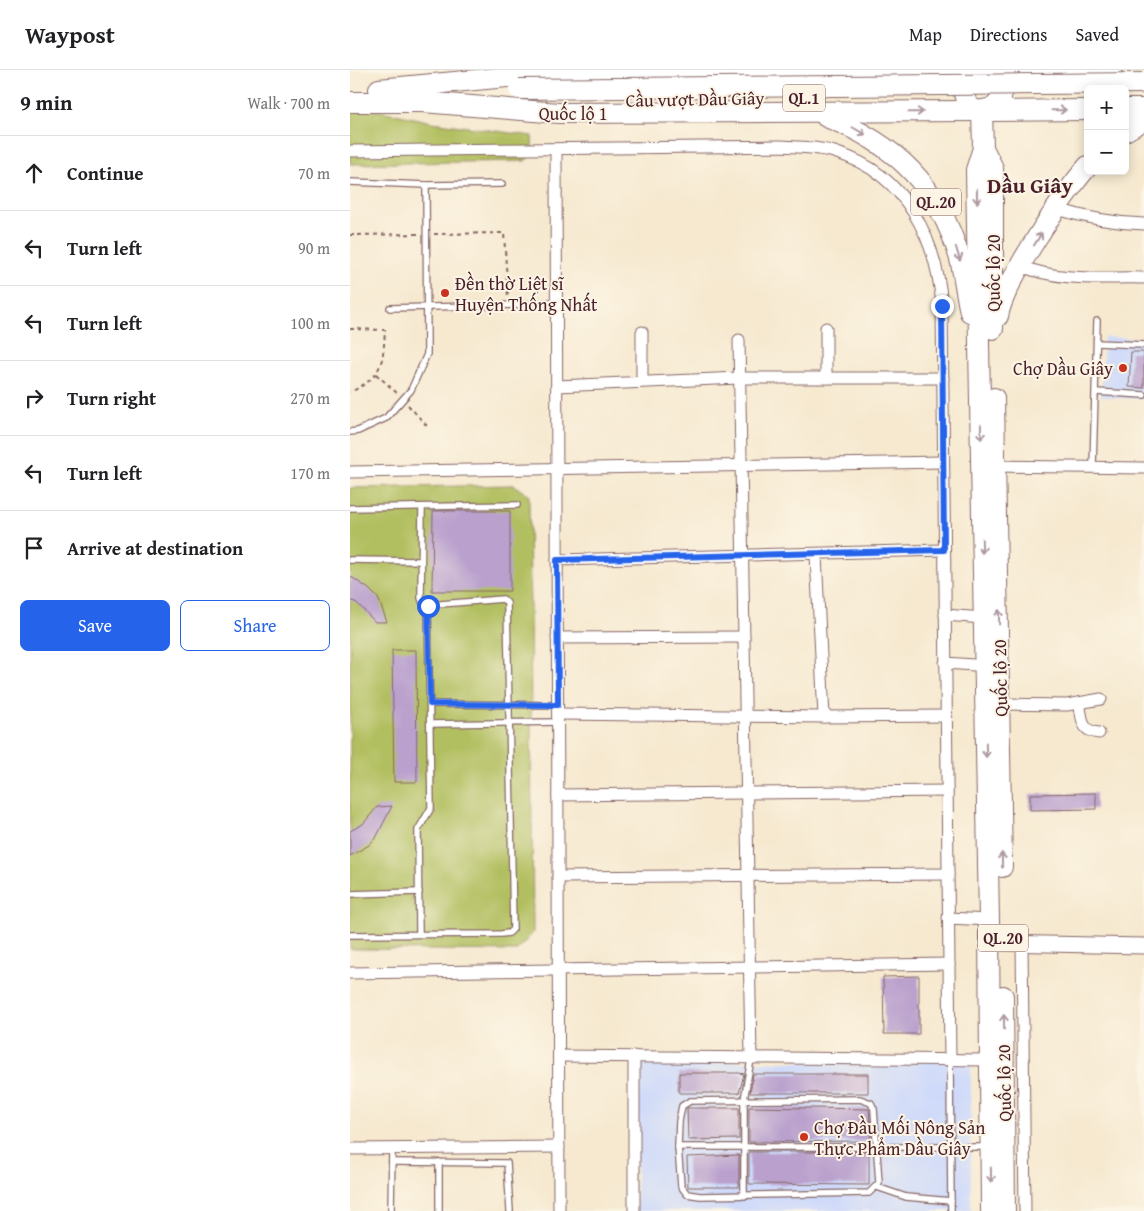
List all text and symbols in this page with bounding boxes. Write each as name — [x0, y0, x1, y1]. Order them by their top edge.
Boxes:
text: Waypost — [25, 17, 115, 52]
text: Map — [909, 21, 942, 48]
text: Directions — [970, 21, 1047, 48]
text: Saved — [1075, 21, 1119, 48]
street label: Cầu vượt Dầu Giây — [625, 84, 765, 114]
road number: QL.1 — [783, 84, 825, 112]
map controls — [1084, 85, 1129, 175]
button: + — [1084, 85, 1129, 130]
text: 9 min — [20, 87, 72, 118]
text: Walk · 700 m — [247, 91, 330, 115]
street label: Quốc lộ 1 — [539, 100, 607, 127]
one-way arrow — [1051, 105, 1067, 115]
one-way arrow — [907, 107, 923, 117]
one-way arrow — [852, 126, 867, 136]
button: − — [1084, 130, 1129, 175]
icon: ahead — [20, 159, 48, 187]
text: Continue — [67, 159, 144, 187]
text: 70 m — [298, 161, 330, 185]
district label: Dầu Giây — [987, 169, 1074, 201]
road number: QL.20 — [911, 188, 961, 216]
one-way arrow — [972, 188, 981, 204]
one-way arrow — [1033, 233, 1043, 247]
icon: left — [20, 234, 48, 262]
text: Turn left — [67, 234, 142, 262]
street label: Quốc lộ 20 — [980, 234, 1007, 312]
text: 90 m — [298, 236, 330, 260]
one-way arrow — [953, 246, 963, 262]
place label: Đền thờ Liệt sĩ Huyện Thống Nhất — [455, 270, 598, 318]
marker: Đền thờ Liệt sĩ Huyện Thống Nhất — [439, 287, 451, 299]
route end — [931, 295, 954, 318]
icon: left — [20, 309, 48, 337]
text: Turn left — [67, 309, 142, 337]
text: 100 m — [290, 311, 330, 335]
place label: Chợ Dầu Giây — [1013, 355, 1113, 382]
marker: Chợ Dầu Giây — [1117, 362, 1129, 374]
icon: right — [20, 384, 48, 412]
text: Turn right — [67, 384, 156, 412]
text: 270 m — [290, 386, 330, 410]
one-way arrow — [976, 424, 986, 440]
icon: left — [20, 459, 48, 487]
text: Turn left — [67, 459, 142, 487]
text: 170 m — [290, 461, 330, 485]
icon: arrive — [20, 534, 48, 562]
text: Arrive at destination — [67, 534, 243, 562]
one-way arrow — [977, 537, 987, 553]
route start — [417, 595, 440, 618]
button: Save — [20, 600, 170, 651]
button: Share — [180, 600, 330, 651]
one-way arrow — [994, 609, 1004, 626]
street label: Quốc lộ 20 — [986, 639, 1014, 717]
one-way arrow — [981, 741, 991, 757]
one-way arrow — [997, 852, 1007, 868]
road number: QL.20 — [978, 924, 1028, 951]
one-way arrow — [999, 1015, 1008, 1031]
street label: Quốc lộ 20 — [990, 1044, 1018, 1122]
place label: Chợ Đầu Mối Nông Sản Thực Phẩm Dầu Giây — [814, 1114, 985, 1162]
marker: Chợ Đầu Mối Nông Sản Thực Phẩm Dầu Giây — [798, 1131, 810, 1143]
one-way arrow — [986, 1166, 996, 1182]

